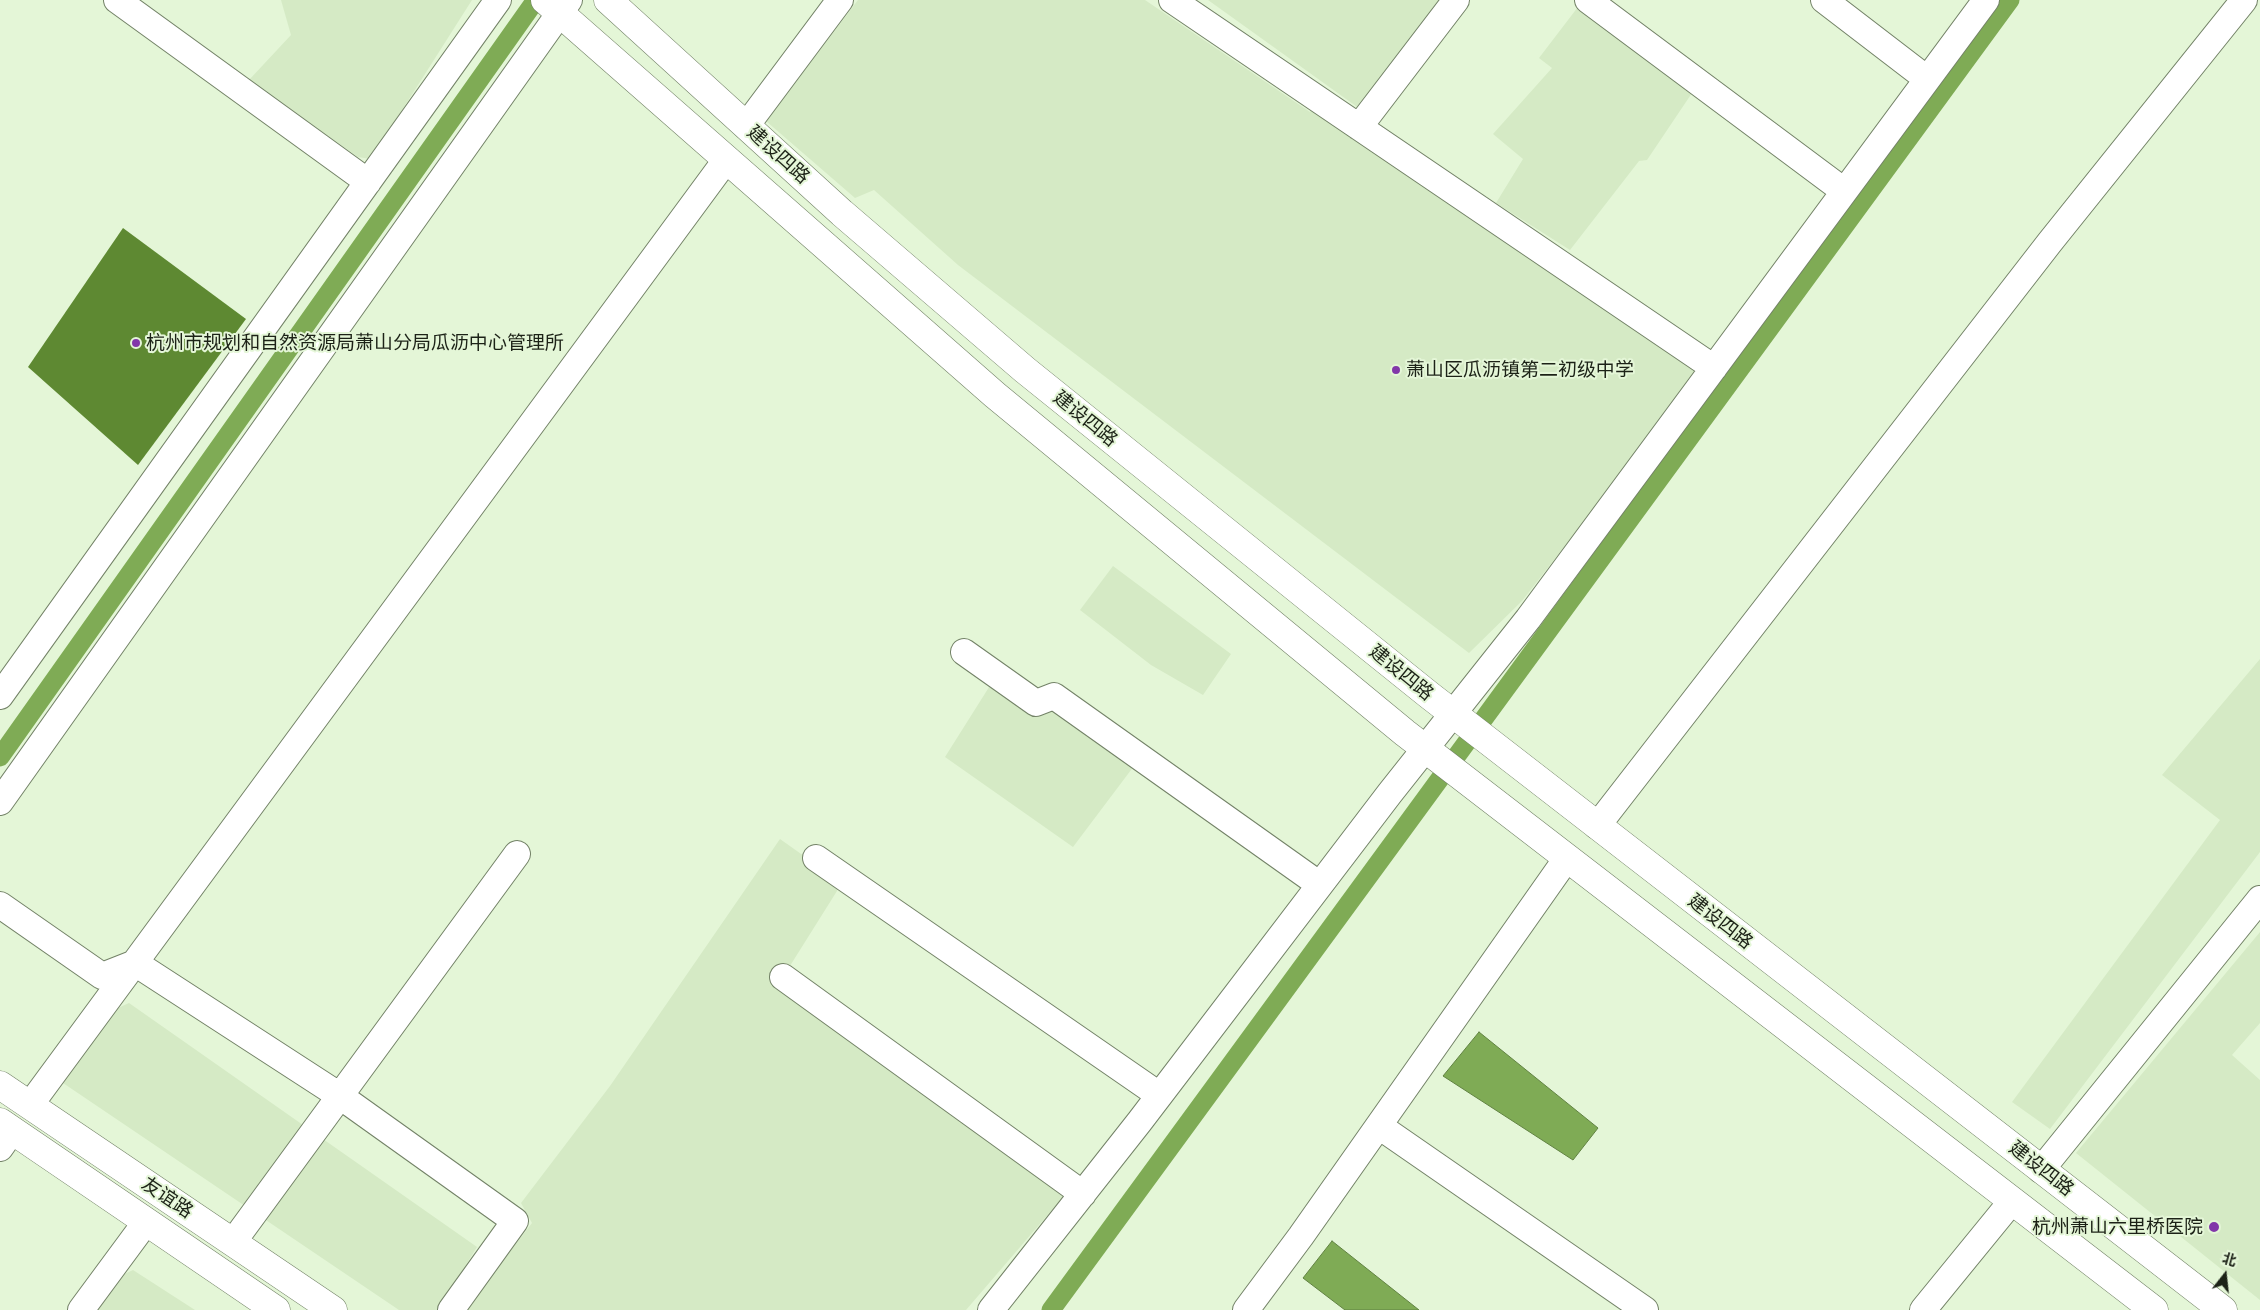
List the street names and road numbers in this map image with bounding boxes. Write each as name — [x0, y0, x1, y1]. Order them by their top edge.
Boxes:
street label: 建设四路 — [742, 121, 814, 189]
street label: 建设四路 — [1048, 386, 1122, 452]
street label: 建设四路 — [1364, 640, 1438, 706]
street label: 建设四路 — [1683, 890, 1757, 954]
street label: 建设四路 — [2004, 1137, 2078, 1201]
street label: 友谊路 — [137, 1173, 197, 1223]

